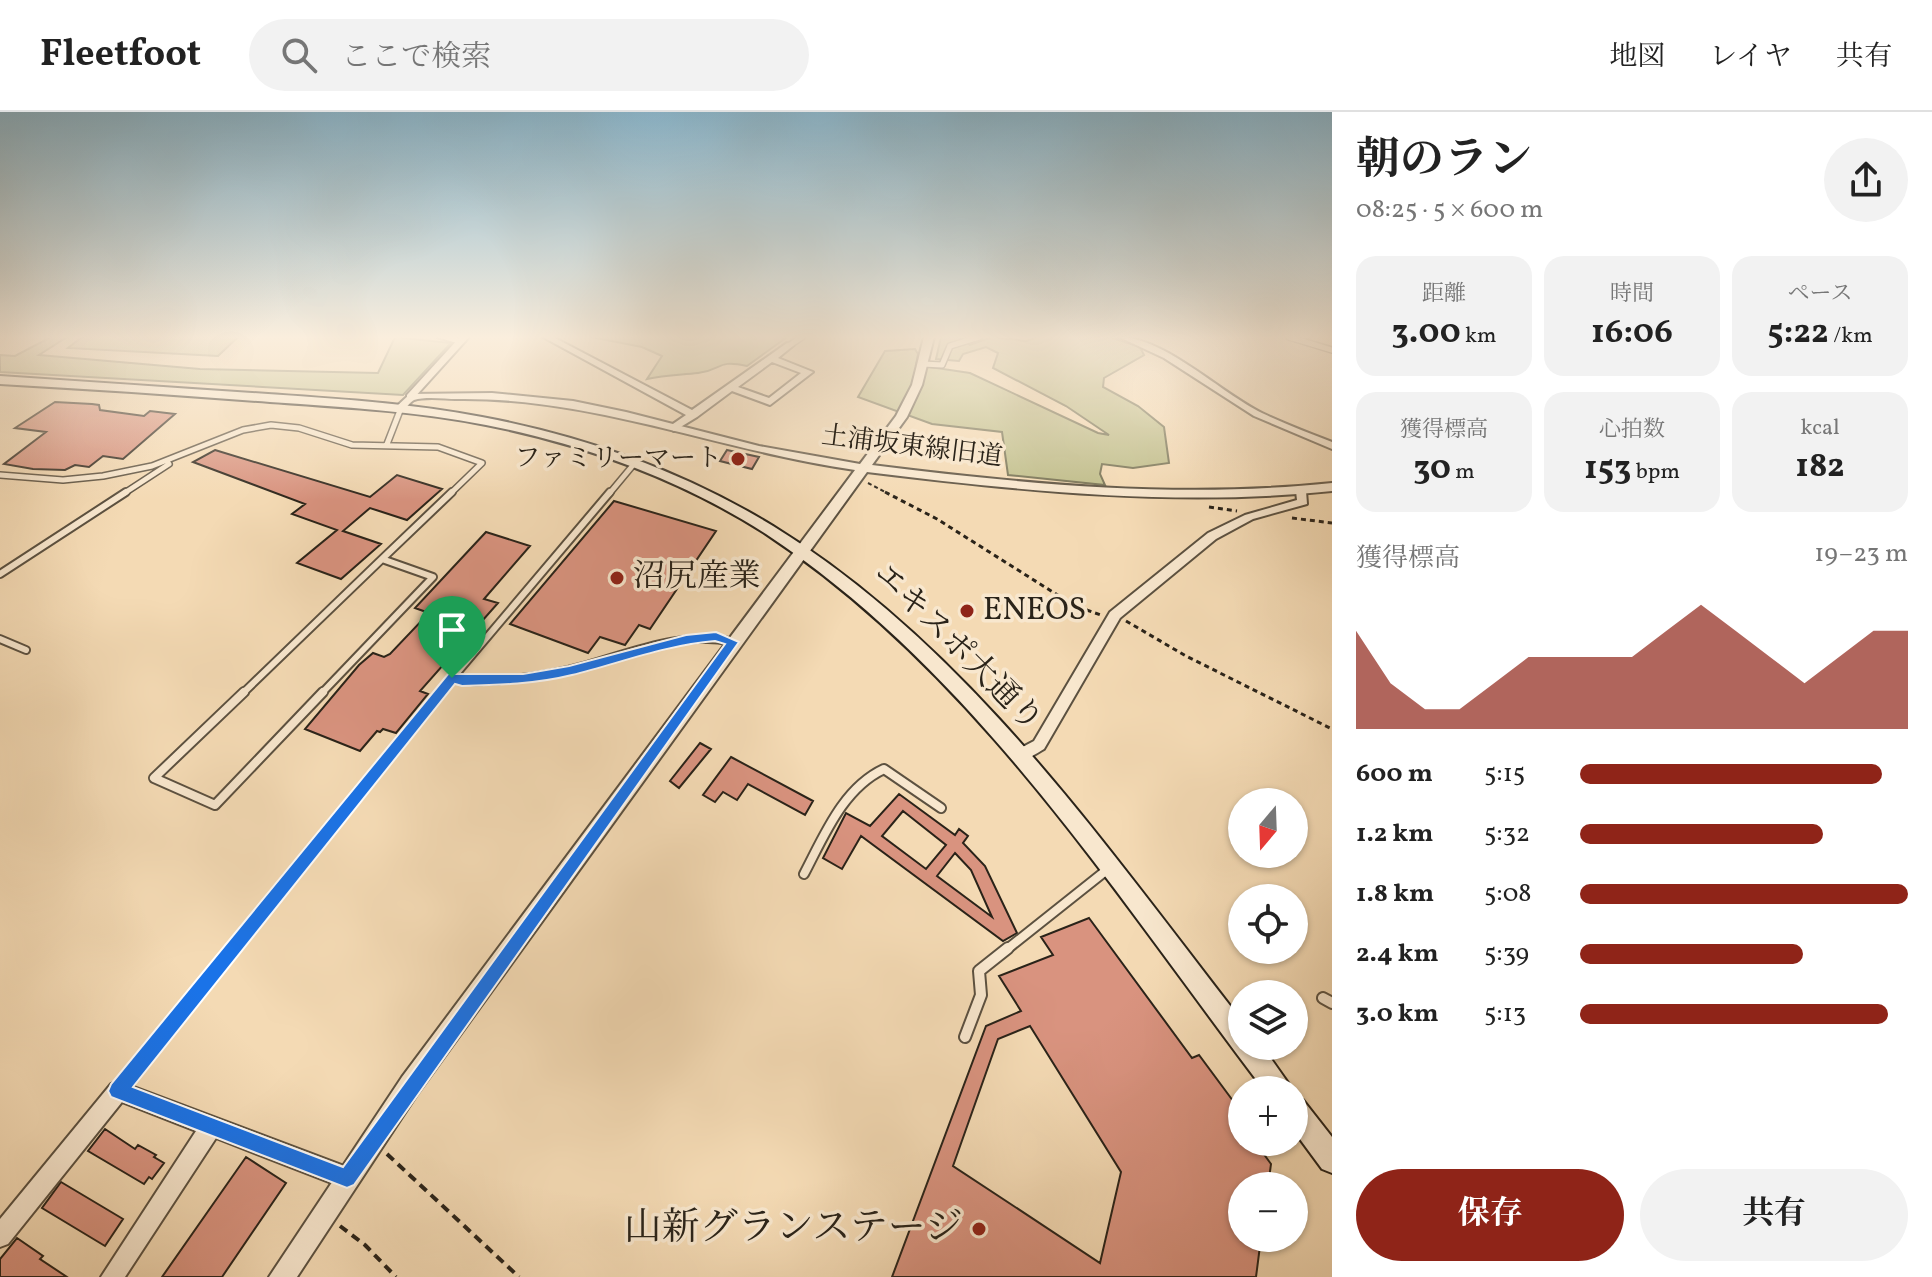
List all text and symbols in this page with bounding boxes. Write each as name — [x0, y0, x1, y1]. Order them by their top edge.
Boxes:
search box — [249, 19, 809, 91]
text: Fleetfoot — [40, 29, 201, 82]
icon: search — [277, 33, 321, 77]
text: ここで検索 — [341, 37, 491, 79]
text: 地図 — [1609, 38, 1665, 77]
text: レイヤ — [1709, 38, 1792, 77]
text: 共有 — [1836, 38, 1892, 77]
text: 朝のラン — [1356, 131, 1532, 192]
button: share — [1824, 138, 1908, 222]
text: 08:25 · 5 × 600 m — [1356, 192, 1543, 228]
text: 距離 — [1422, 279, 1466, 310]
text: 時間 — [1610, 279, 1654, 310]
text: ペース — [1788, 279, 1852, 310]
text: 3.00 — [1391, 310, 1461, 357]
text: 16:06 — [1591, 310, 1673, 357]
text: 5:22 — [1767, 310, 1829, 357]
text: km — [1461, 321, 1497, 352]
text: /km — [1829, 321, 1873, 352]
text: kcal — [1800, 413, 1840, 444]
text: 獲得標高 — [1400, 415, 1488, 446]
text: 心拍数 — [1599, 415, 1665, 446]
street label: 土浦坂東線旧道 — [819, 418, 1005, 476]
place label: ファミリーマート — [515, 441, 722, 477]
text: 182 — [1795, 444, 1845, 491]
text: 30 — [1413, 446, 1451, 493]
text: 153 — [1584, 446, 1631, 493]
marker: ファミリーマート — [729, 450, 747, 468]
text: m — [1451, 457, 1475, 488]
text: bpm — [1631, 457, 1680, 488]
text: 19–23 m — [1814, 536, 1908, 572]
text: 獲得標高 — [1356, 541, 1460, 577]
street label: エキスポ大通り — [862, 553, 1052, 743]
place label: 沼尻産業 — [633, 556, 761, 600]
marker: 沼尻産業 — [608, 569, 626, 587]
place label: ENEOS — [983, 589, 1086, 633]
pin — [418, 596, 486, 678]
marker: ENEOS — [958, 602, 976, 620]
icon: arrive — [430, 608, 474, 652]
text: 600 m — [1356, 756, 1433, 792]
text: 5:15 — [1484, 756, 1525, 792]
north arrow — [1228, 788, 1308, 868]
map controls — [1228, 788, 1308, 1252]
text: 1.2 km — [1356, 816, 1433, 852]
text: 5:32 — [1484, 816, 1530, 852]
text: 1.8 km — [1356, 876, 1434, 912]
text: 5:08 — [1484, 876, 1531, 912]
button: locate — [1228, 884, 1308, 964]
text: 2.4 km — [1356, 936, 1439, 972]
text: 5:39 — [1484, 936, 1529, 972]
button: layers — [1228, 980, 1308, 1060]
text: 3.0 km — [1356, 996, 1439, 1032]
text: 5:13 — [1484, 996, 1526, 1032]
button: + — [1228, 1076, 1308, 1156]
button: 保存 — [1356, 1169, 1624, 1261]
button: 共有 — [1640, 1169, 1908, 1261]
button: − — [1228, 1172, 1308, 1252]
place label: 山新グランステージ — [624, 1203, 963, 1256]
marker: 山新グランステージ — [970, 1220, 988, 1238]

